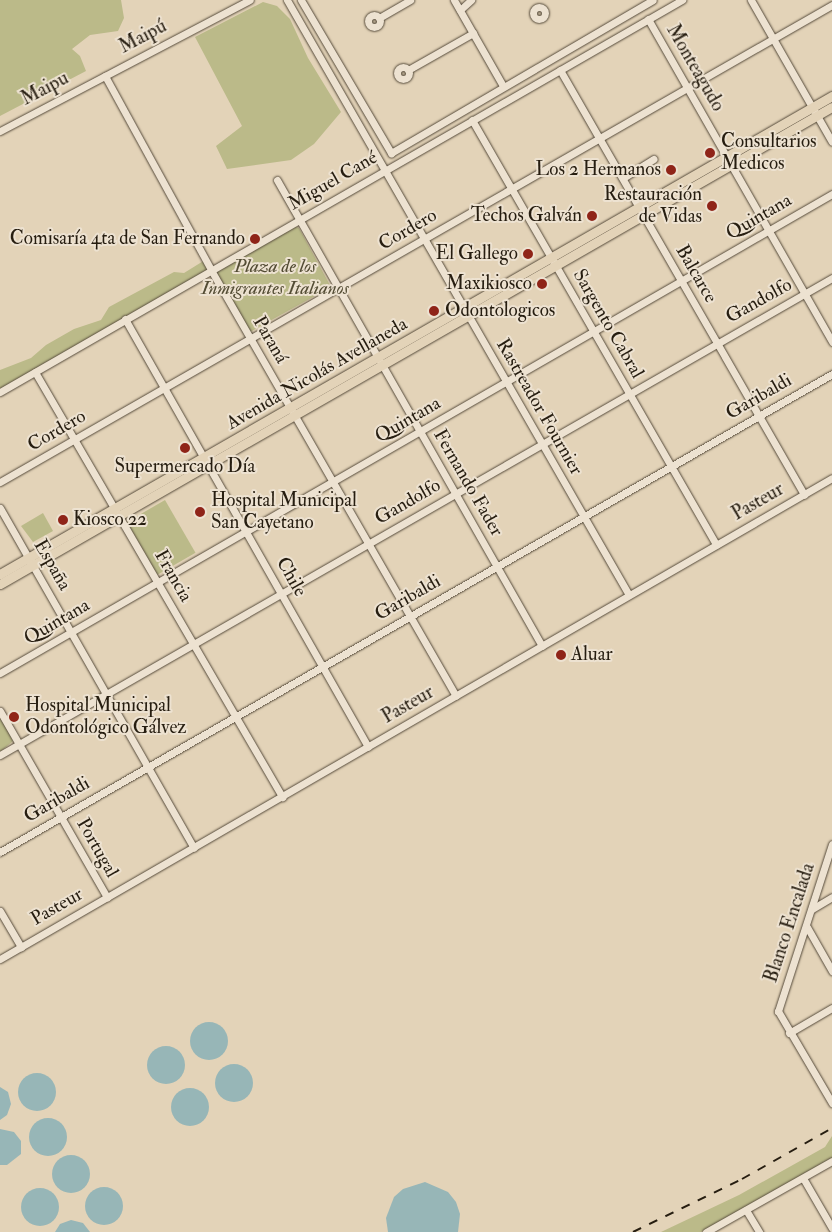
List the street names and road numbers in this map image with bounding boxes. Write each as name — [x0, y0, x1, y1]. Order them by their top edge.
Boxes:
street label: Maipú — [115, 15, 171, 59]
street label: Monteagudo — [661, 20, 729, 116]
street label: Maipu — [17, 67, 73, 111]
street label: Miguel Cané — [284, 146, 382, 216]
street label: Quintana — [722, 189, 796, 245]
street label: Cordero — [375, 204, 441, 256]
street label: Balcarce — [670, 241, 722, 307]
street label: Sargento Cabral — [568, 265, 648, 383]
street label: Gandolfo — [722, 274, 796, 328]
street label: Paraná — [247, 312, 293, 368]
street label: Avenida Nicolás Avellaneda — [222, 313, 412, 435]
street label: Rastreador Fournier — [491, 335, 587, 479]
street label: Garibaldi — [722, 369, 796, 425]
street label: Quintana — [371, 392, 445, 448]
street label: Cordero — [24, 405, 90, 457]
street label: Fernando Fader — [428, 425, 508, 541]
street label: Gandolfo — [371, 474, 445, 530]
street label: Pasteur — [728, 478, 788, 526]
street label: España — [28, 535, 76, 595]
street label: Francia — [149, 546, 197, 606]
street label: Chile — [271, 553, 311, 601]
street label: Garibaldi — [371, 570, 445, 626]
street label: Quintana — [20, 594, 94, 650]
street label: Pasteur — [378, 681, 438, 729]
street label: Garibaldi — [20, 772, 94, 828]
street label: Portugal — [71, 814, 123, 882]
street label: Blanco Encalada — [760, 860, 820, 986]
street label: Pasteur — [27, 883, 87, 931]

